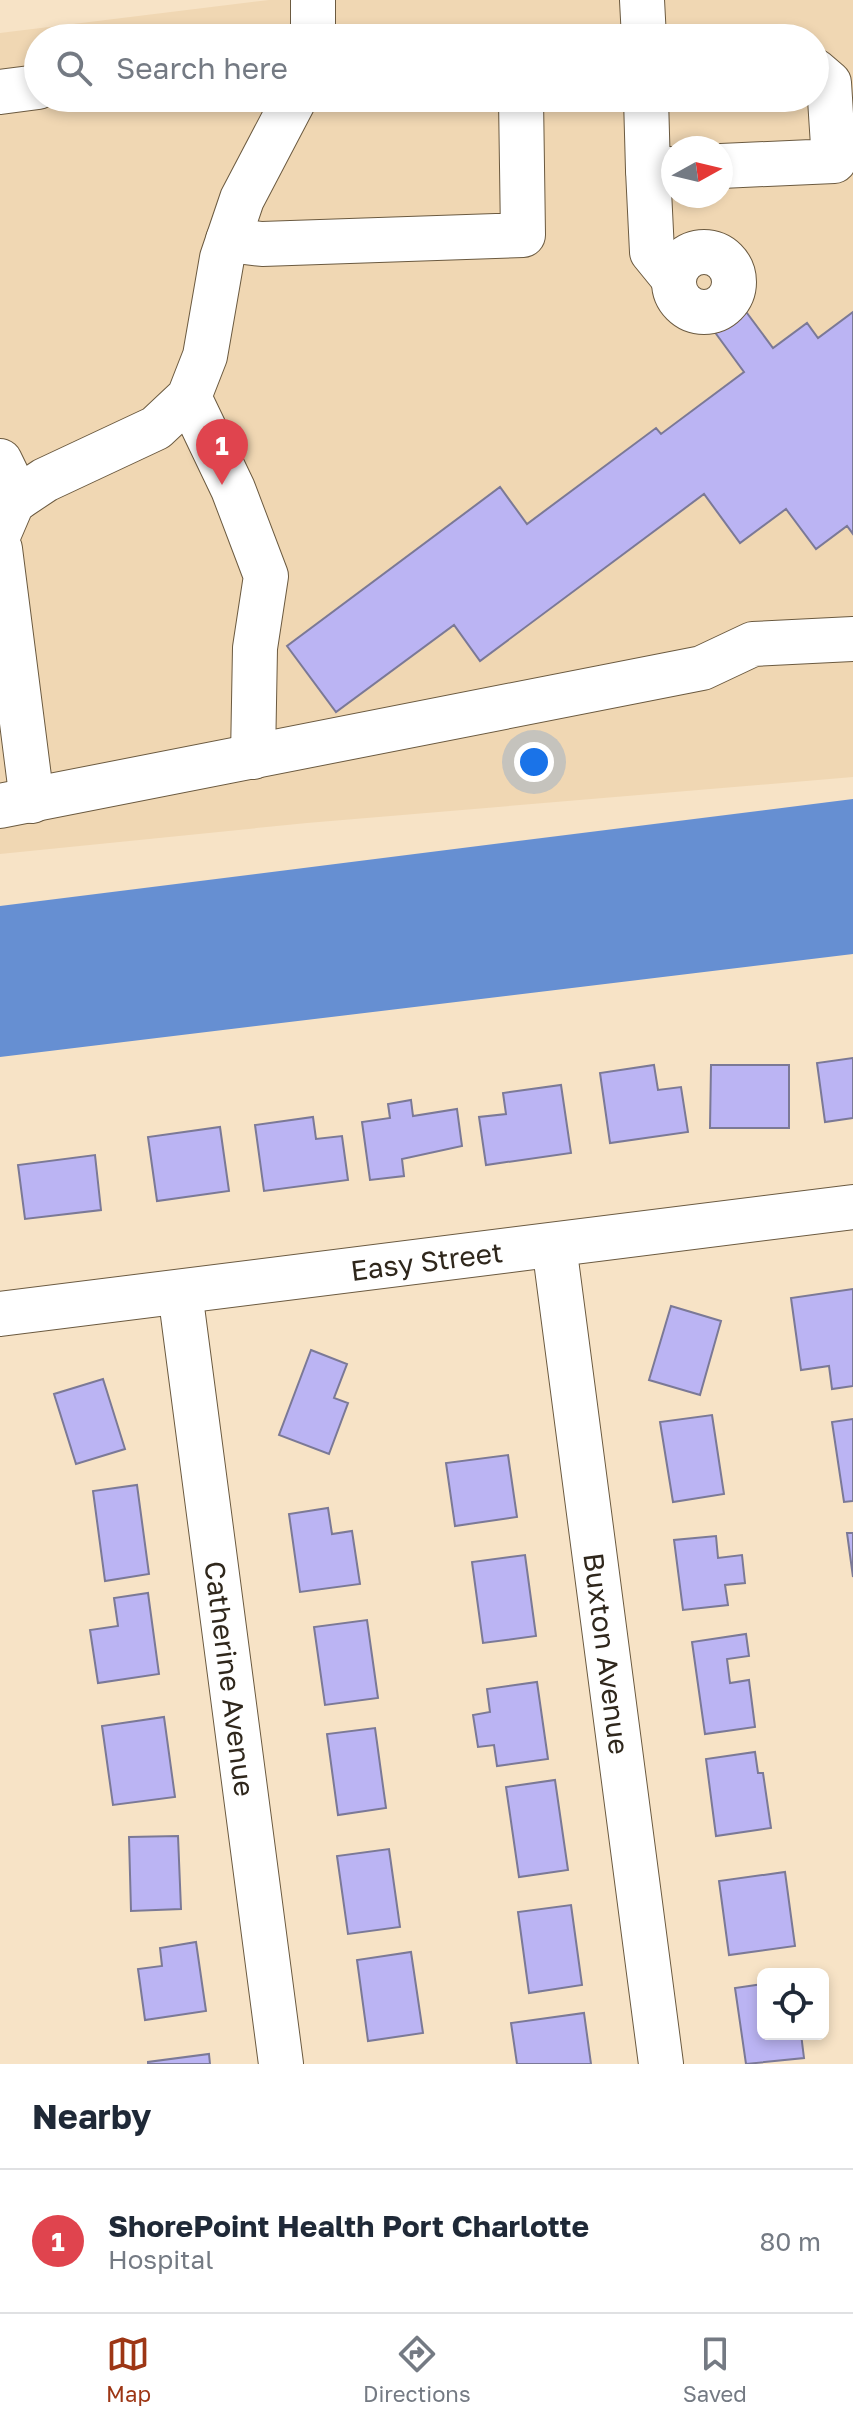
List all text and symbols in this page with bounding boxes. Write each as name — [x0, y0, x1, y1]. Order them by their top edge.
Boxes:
search box — [24, 24, 829, 112]
icon: search — [52, 46, 96, 90]
text: Search here — [116, 50, 288, 86]
north arrow — [661, 136, 733, 208]
pin: 1 — [196, 419, 248, 485]
your location — [514, 742, 554, 782]
street label: Easy Street — [349, 1235, 505, 1286]
street label: Buxton Avenue — [578, 1551, 637, 1756]
street label: Catherine Avenue — [199, 1559, 262, 1798]
map controls — [757, 1968, 829, 2040]
button: locate — [757, 1968, 829, 2040]
text: Nearby — [32, 2096, 152, 2136]
text: ShorePoint Health Port Charlotte — [108, 2208, 589, 2244]
text: 1 — [51, 2226, 65, 2257]
text: 80 m — [760, 2226, 821, 2257]
text: Hospital — [108, 2244, 214, 2275]
tab: Map — [106, 2332, 151, 2407]
tab: Directions — [363, 2332, 471, 2407]
tab: Saved — [683, 2332, 747, 2407]

